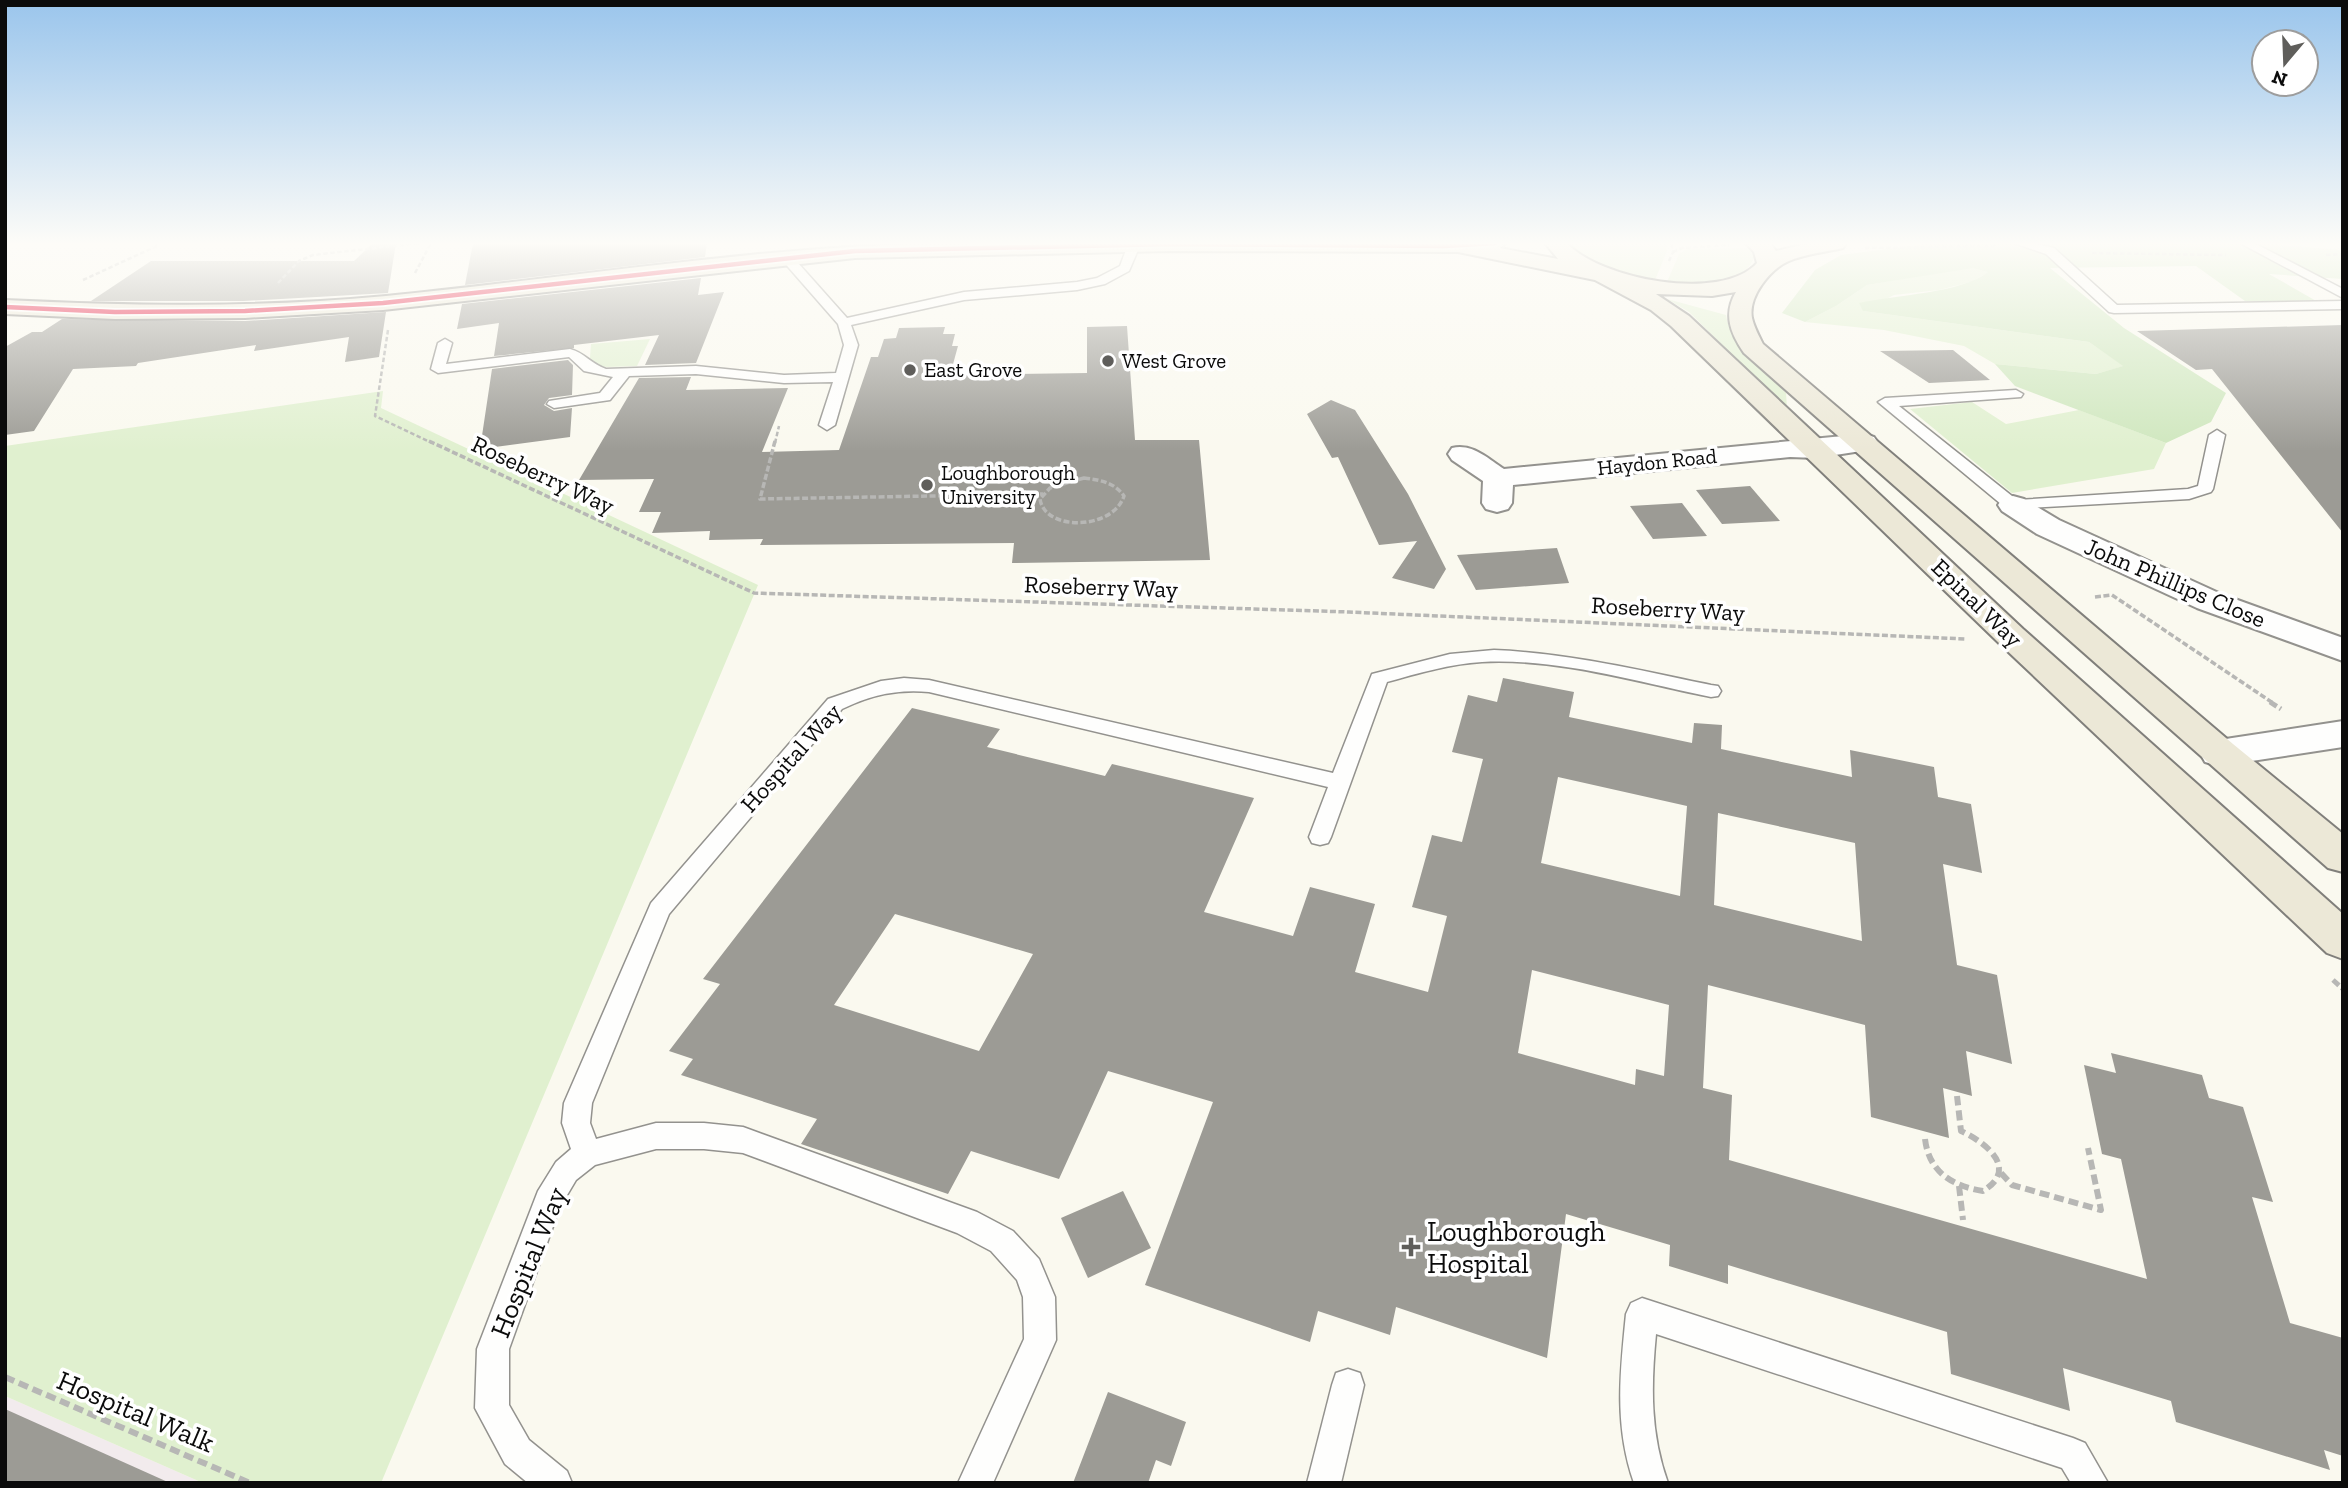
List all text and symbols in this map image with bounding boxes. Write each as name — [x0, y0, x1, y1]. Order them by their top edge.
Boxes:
north arrow — [2250, 28, 2320, 98]
text: N — [2269, 65, 2290, 92]
place label: West Grove — [1122, 348, 1226, 373]
marker: West Grove — [1100, 353, 1116, 369]
place label: East Grove — [924, 357, 1022, 382]
marker: East Grove — [902, 362, 918, 378]
street label: Roseberry Way — [467, 429, 620, 521]
street label: Haydon Road — [1596, 443, 1718, 480]
place label: Loughborough University — [941, 460, 1075, 509]
marker: Loughborough University — [919, 477, 935, 493]
street label: John Phillips Close — [2080, 531, 2270, 634]
street label: Epinal Way — [1926, 552, 2029, 654]
street label: Roseberry Way — [1024, 569, 1179, 604]
street label: Roseberry Way — [1590, 590, 1746, 627]
street label: Hospital Way — [734, 697, 848, 818]
street label: Hospital Way — [483, 1182, 574, 1342]
place label: Loughborough Hospital — [1427, 1215, 1606, 1280]
marker: Loughborough Hospital — [1401, 1237, 1421, 1257]
street label: Hospital Walk — [52, 1364, 220, 1460]

